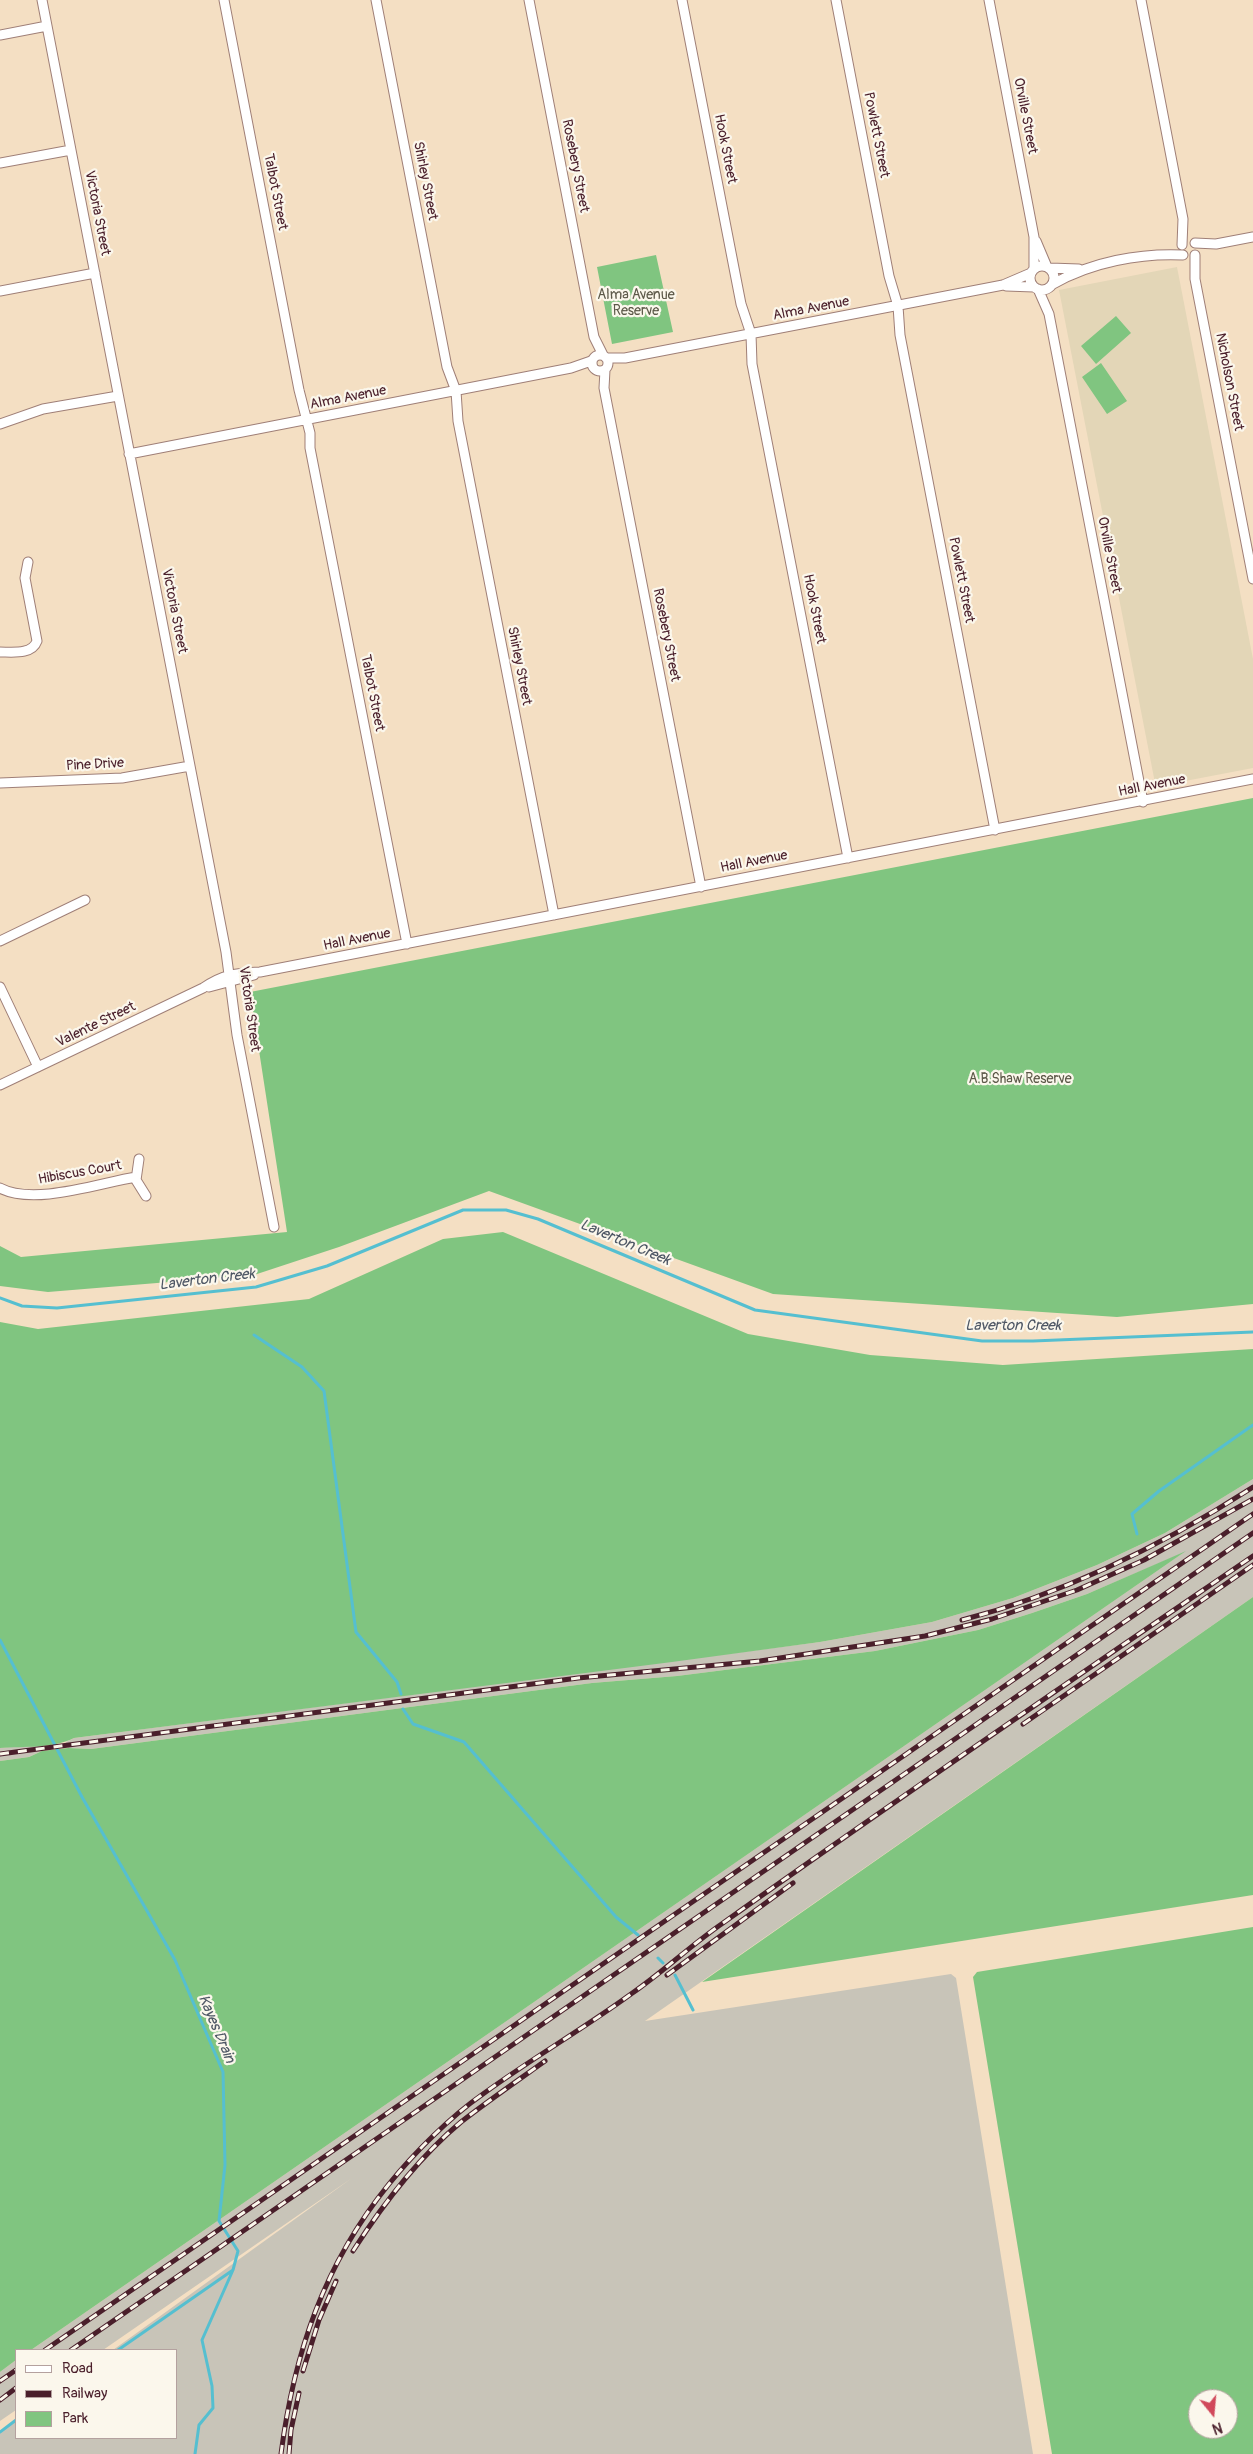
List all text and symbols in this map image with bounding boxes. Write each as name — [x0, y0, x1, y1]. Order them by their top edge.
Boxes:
street label: Orville Street — [1009, 76, 1041, 156]
street label: Powlett Street — [859, 91, 893, 179]
street label: Hook Street — [710, 113, 740, 185]
street label: Rosebery Street — [558, 118, 592, 214]
street label: Shirley Street — [409, 140, 441, 222]
street label: Talbot Street — [259, 152, 291, 232]
street label: Victoria Street — [81, 169, 113, 257]
park label: Alma Avenue Reserve — [597, 287, 675, 320]
street label: Alma Avenue — [771, 293, 851, 325]
street label: Nicholson Street — [1211, 332, 1247, 432]
street label: Alma Avenue — [308, 382, 388, 414]
street label: Orville Street — [1093, 515, 1125, 595]
street label: Powlett Street — [944, 536, 978, 624]
street label: Victoria Street — [158, 567, 190, 655]
street label: Hook Street — [799, 573, 829, 645]
street label: Rosebery Street — [649, 587, 683, 683]
street label: Shirley Street — [503, 625, 535, 707]
street label: Talbot Street — [356, 653, 388, 733]
street label: Pine Drive — [66, 755, 124, 775]
street label: Hall Avenue — [1117, 771, 1187, 801]
street label: Hall Avenue — [719, 847, 789, 877]
street label: Hall Avenue — [322, 925, 392, 955]
street label: Victoria Street — [235, 965, 263, 1053]
street label: Valente Street — [54, 999, 138, 1051]
park label: A.B.Shaw Reserve — [968, 1071, 1072, 1087]
street label: Hibiscus Court — [37, 1157, 123, 1189]
water label: Laverton Creek — [577, 1216, 673, 1270]
water label: Laverton Creek — [158, 1265, 256, 1295]
water label: Laverton Creek — [965, 1317, 1061, 1335]
water label: Kayes Drain — [194, 1992, 238, 2066]
legend — [15, 2349, 178, 2439]
text: Road — [62, 2359, 93, 2378]
text: Railway — [62, 2384, 107, 2403]
north arrow — [1188, 2389, 1238, 2439]
text: Park — [62, 2409, 88, 2428]
text: N — [1210, 2418, 1224, 2437]

